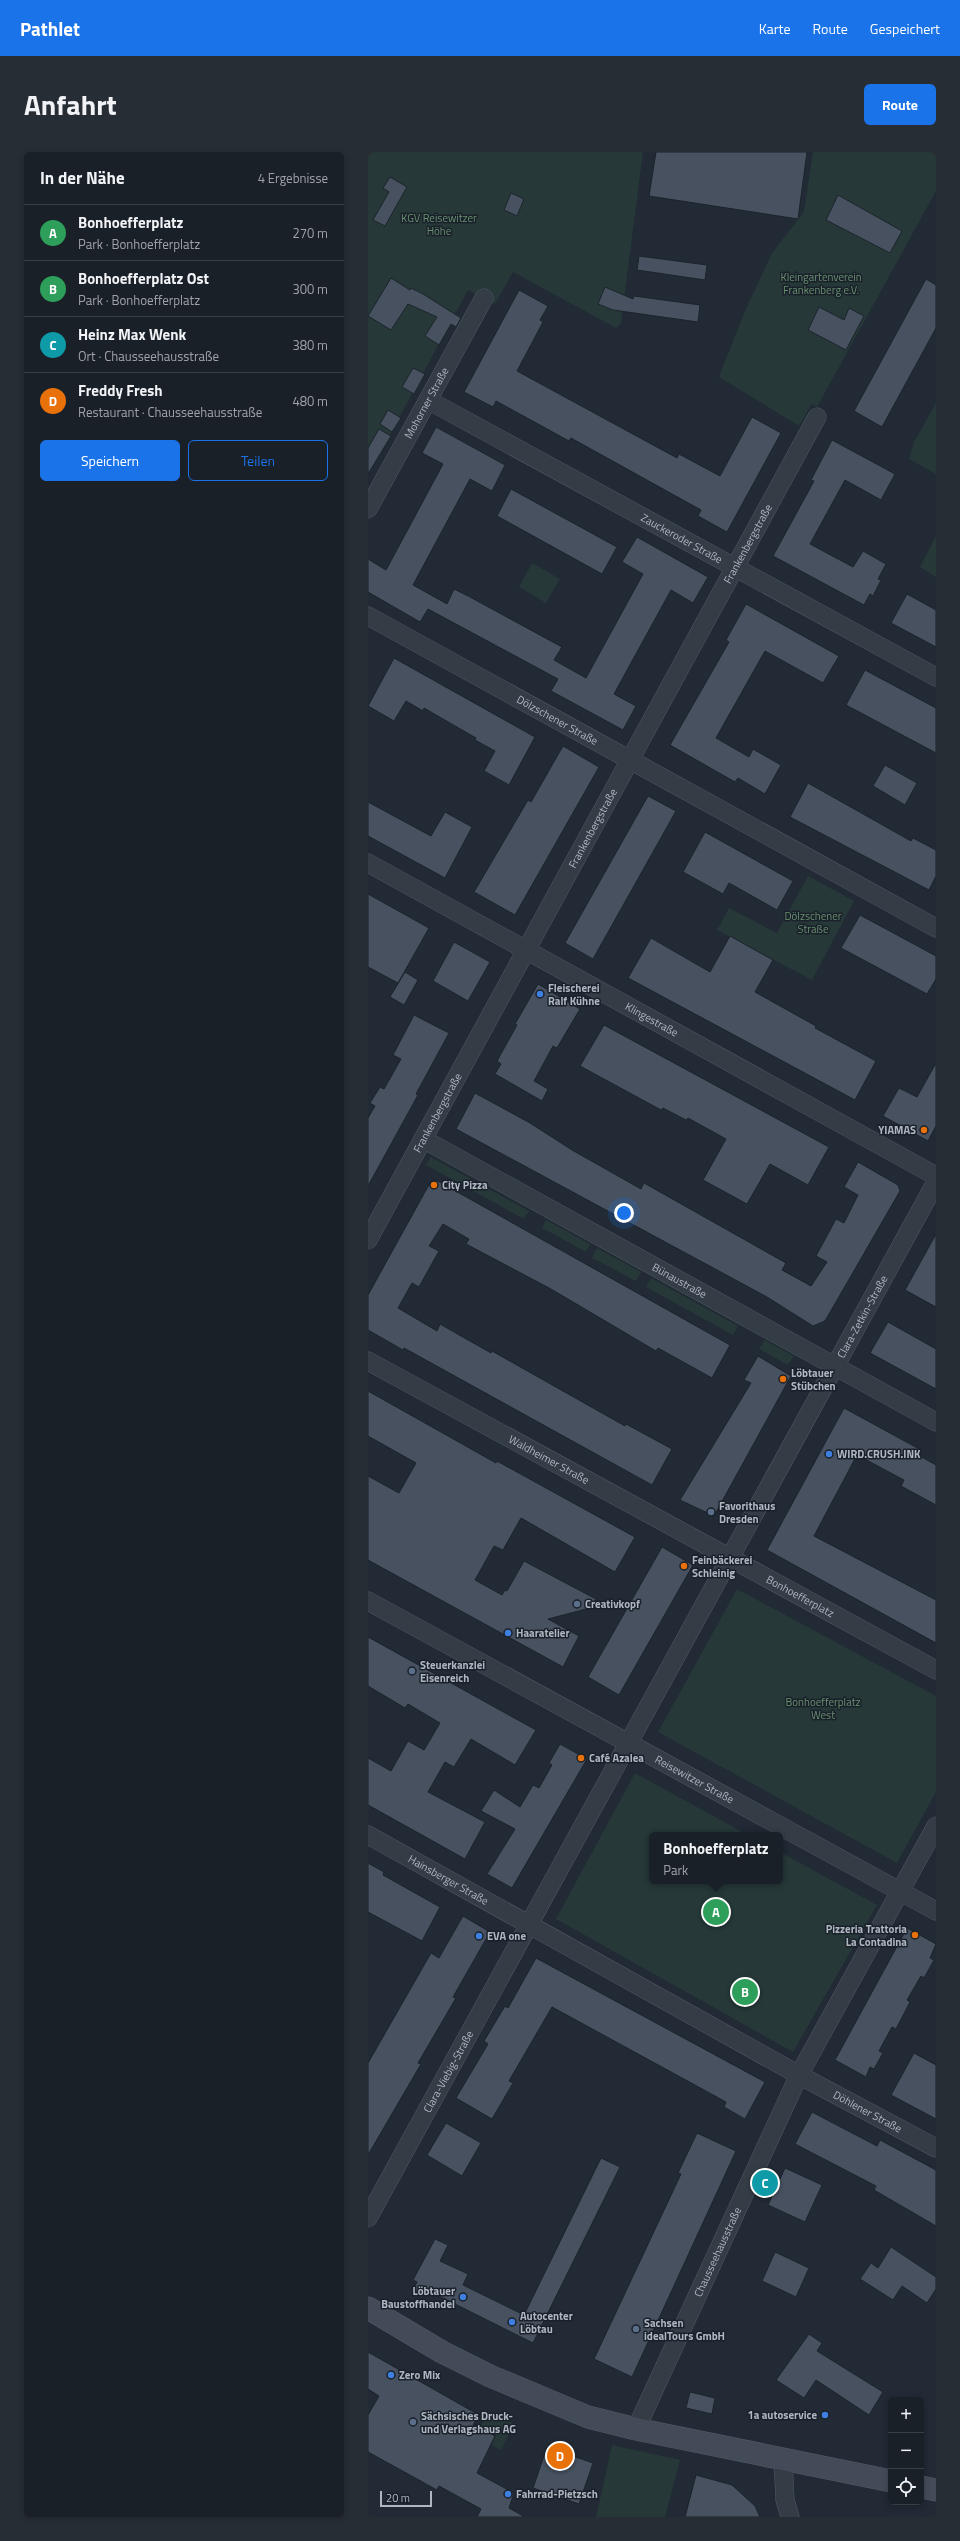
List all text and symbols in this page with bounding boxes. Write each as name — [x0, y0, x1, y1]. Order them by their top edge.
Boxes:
text: Pathlet — [20, 14, 80, 43]
text: Karte — [759, 18, 791, 39]
text: Route — [813, 18, 848, 39]
text: Gespeichert — [870, 18, 940, 39]
text: Anfahrt — [24, 83, 117, 126]
button: Route — [864, 84, 936, 125]
text: In der Nähe — [40, 165, 125, 191]
text: 4 Ergebnisse — [258, 168, 328, 188]
park label: KGV Reisewitzer Höhe — [401, 210, 477, 239]
text: Bonhoefferplatz — [78, 211, 183, 234]
text: A — [49, 223, 57, 243]
text: 270 m — [292, 223, 328, 243]
text: Park · Bonhoefferplatz — [78, 234, 200, 254]
text: Bonhoefferplatz Ost — [78, 267, 209, 290]
park label: Kleingartenverein Frankenberg e.V. — [780, 269, 862, 298]
text: B — [49, 279, 57, 299]
text: 300 m — [292, 279, 328, 299]
text: Park · Bonhoefferplatz — [78, 290, 200, 310]
text: Heinz Max Wenk — [78, 323, 186, 346]
text: C — [49, 335, 57, 355]
text: 380 m — [292, 335, 328, 355]
text: Ort · Chausseehausstraße — [78, 346, 219, 366]
street label: Mohorner Straße — [400, 364, 453, 442]
text: Freddy Fresh — [78, 379, 163, 402]
text: D — [49, 391, 57, 411]
text: 480 m — [292, 391, 328, 411]
text: Restaurant · Chausseehausstraße — [78, 402, 262, 422]
button: Speichern — [40, 440, 180, 481]
button: Teilen — [188, 440, 328, 481]
street label: Frankenbergstraße — [720, 501, 776, 586]
street label: Zauckeroder Straße — [638, 510, 726, 567]
street label: Dölzschener Straße — [514, 691, 601, 749]
street label: Frankenbergstraße — [564, 785, 621, 871]
park label: Dölzschener Straße — [784, 908, 842, 937]
place label: Fleischerei Ralf Kühne — [548, 980, 600, 1009]
marker: Fleischerei Ralf Kühne — [535, 989, 545, 999]
street label: Klingestraße — [622, 998, 682, 1041]
street label: Frankenbergstraße — [409, 1070, 466, 1155]
place label: YIAMAS — [878, 1122, 916, 1138]
marker: YIAMAS — [919, 1125, 929, 1135]
place label: City Pizza — [442, 1177, 488, 1193]
marker: City Pizza — [429, 1180, 439, 1190]
your location — [614, 1203, 634, 1223]
street label: Bünaustraße — [649, 1259, 710, 1302]
street label: Clara-Zetkin-Straße — [833, 1272, 892, 1361]
place label: Löbtauer Stübchen — [791, 1365, 836, 1394]
marker: Löbtauer Stübchen — [778, 1374, 788, 1384]
street label: Waldheimer Straße — [506, 1431, 592, 1488]
place label: WIRD.CRUSH.INK — [837, 1446, 921, 1462]
marker: WIRD.CRUSH.INK — [824, 1449, 834, 1459]
place label: Favorithaus Dresden — [719, 1498, 775, 1527]
marker: Favorithaus Dresden — [706, 1507, 716, 1517]
place label: Feinbäckerei Schleinig — [692, 1552, 753, 1581]
marker: Feinbäckerei Schleinig — [679, 1561, 689, 1571]
street label: Bonhoefferplatz — [763, 1571, 837, 1621]
place label: Creativkopf — [585, 1596, 640, 1612]
marker: Creativkopf — [572, 1599, 582, 1609]
place label: Haaratelier — [516, 1625, 570, 1641]
marker: Haaratelier — [503, 1628, 513, 1638]
place label: Steuerkanzlei Eisenreich — [420, 1657, 485, 1686]
marker: Steuerkanzlei Eisenreich — [407, 1666, 417, 1676]
park label: Bonhoefferplatz West — [785, 1694, 861, 1723]
place label: Café Azalea — [589, 1750, 644, 1766]
street label: Reisewitzer Straße — [652, 1751, 737, 1807]
marker: Café Azalea — [576, 1753, 586, 1763]
popup — [649, 1832, 783, 1884]
text: Bonhoefferplatz — [663, 1837, 769, 1860]
street label: Hainsberger Straße — [405, 1851, 492, 1909]
text: Park — [663, 1860, 688, 1880]
pin: A — [703, 1897, 729, 1927]
place label: Pizzeria Trattoria La Contadina — [826, 1921, 907, 1950]
place label: EVA one — [487, 1928, 526, 1944]
marker: Pizzeria Trattoria La Contadina — [910, 1930, 920, 1940]
marker: EVA one — [474, 1931, 484, 1941]
pin: B — [732, 1977, 758, 2007]
street label: Clara-Viebig-Straße — [419, 2027, 478, 2116]
street label: Döhlener Straße — [830, 2087, 905, 2137]
pin: C — [752, 2168, 778, 2198]
street label: Chausseehausstraße — [690, 2204, 745, 2299]
place label: Löbtauer Baustoffhandel — [381, 2283, 455, 2312]
marker: Löbtauer Baustoffhandel — [458, 2292, 468, 2302]
place label: Autocenter Löbtau — [520, 2308, 573, 2337]
place label: Sachsen idealTours GmbH — [644, 2315, 725, 2344]
marker: Autocenter Löbtau — [507, 2317, 517, 2327]
marker: Sachsen idealTours GmbH — [631, 2324, 641, 2334]
place label: Zero Mix — [399, 2367, 441, 2383]
marker: Zero Mix — [386, 2370, 396, 2380]
map controls — [888, 2397, 924, 2505]
button: + — [888, 2397, 924, 2433]
place label: 1a autoservice — [748, 2407, 817, 2423]
place label: Sächsisches Druck- und Verlagshaus AG — [421, 2408, 516, 2437]
marker: 1a autoservice — [820, 2410, 830, 2420]
marker: Sächsisches Druck- und Verlagshaus AG — [408, 2417, 418, 2427]
button: − — [888, 2433, 924, 2469]
pin: D — [547, 2441, 573, 2471]
button: locate — [888, 2469, 924, 2505]
place label: Fahrrad-Pietzsch — [516, 2486, 598, 2502]
scale bar — [380, 2489, 432, 2508]
marker: Fahrrad-Pietzsch — [503, 2489, 513, 2499]
text: 20 m — [386, 2490, 410, 2506]

